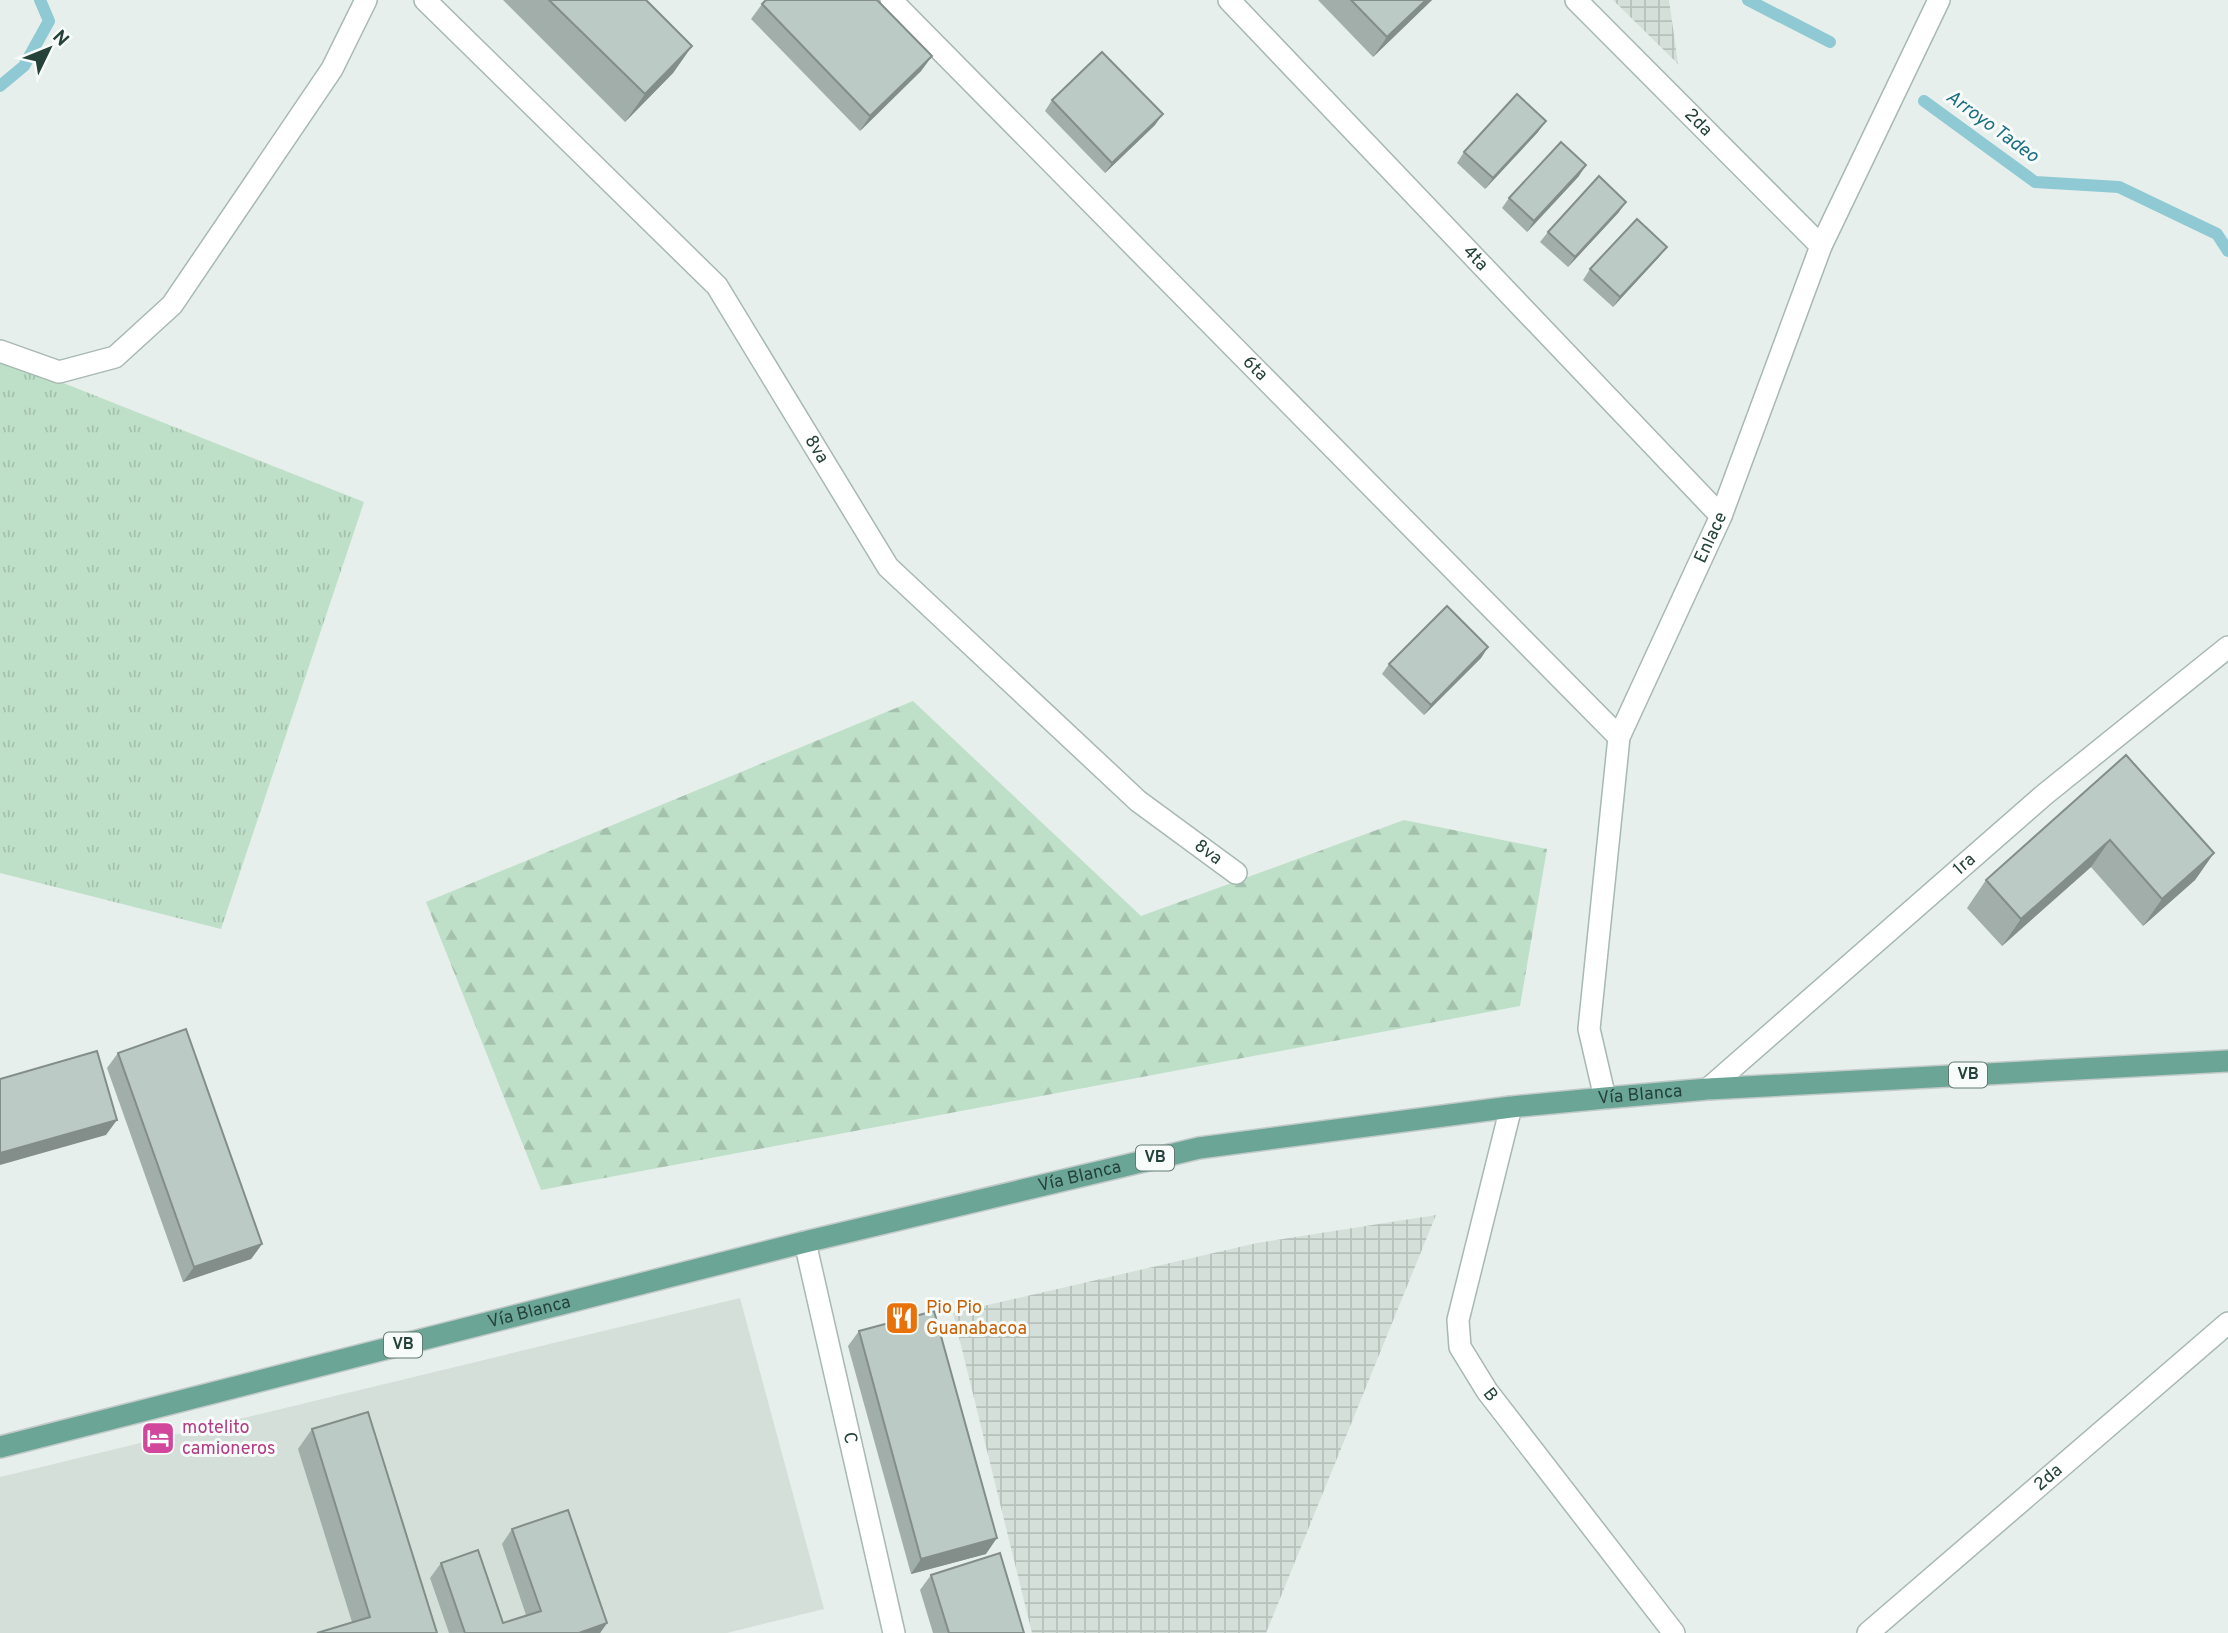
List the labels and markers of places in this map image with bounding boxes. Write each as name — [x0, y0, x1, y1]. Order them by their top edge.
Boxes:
place label: Pio Pio Guanabacoa — [926, 1297, 1027, 1341]
restaurant icon: Pio Pio Guanabacoa — [883, 1299, 921, 1337]
place label: motelito camioneros — [182, 1417, 275, 1461]
hotel icon: motelito camioneros — [139, 1419, 177, 1457]

